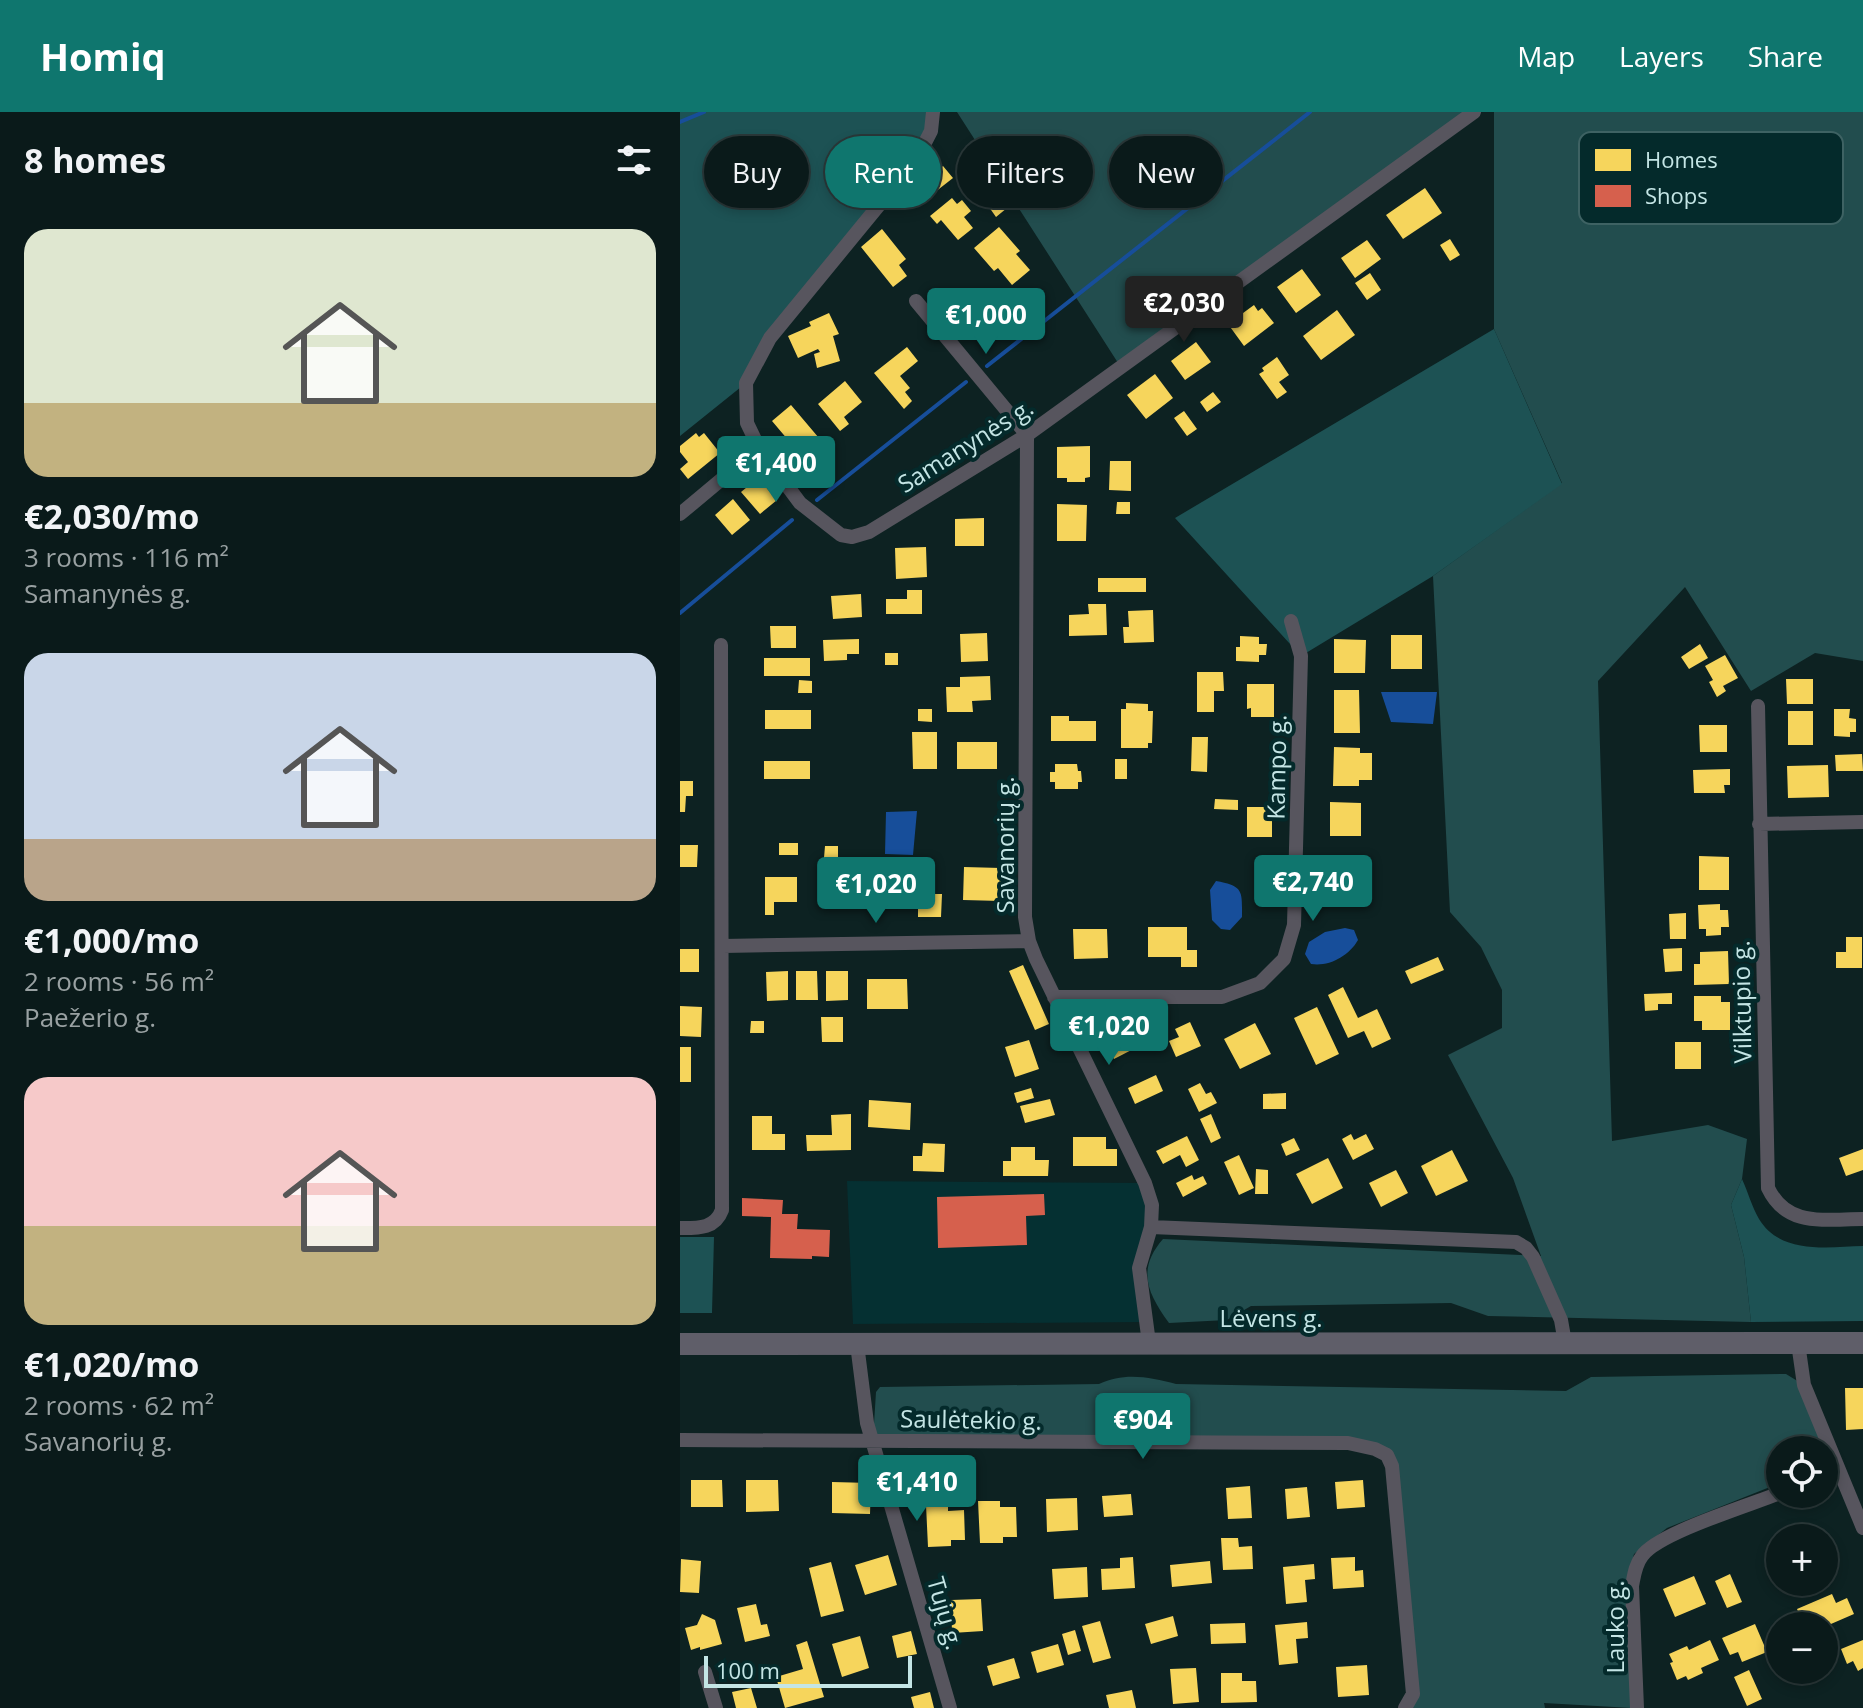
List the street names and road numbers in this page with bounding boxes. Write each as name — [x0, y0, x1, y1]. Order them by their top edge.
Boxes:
street label: Samanynės g. — [891, 390, 1039, 500]
street label: Kampo g. — [1259, 714, 1293, 820]
street label: Savanorių g. — [988, 776, 1021, 914]
street label: Vilktupio g. — [1723, 940, 1759, 1064]
street label: Lėvens g. — [1219, 1301, 1323, 1334]
street label: Saulėtekio g. — [900, 1401, 1042, 1437]
street label: Tujų g. — [920, 1573, 972, 1653]
street label: Lauko g. — [1598, 1580, 1631, 1674]

